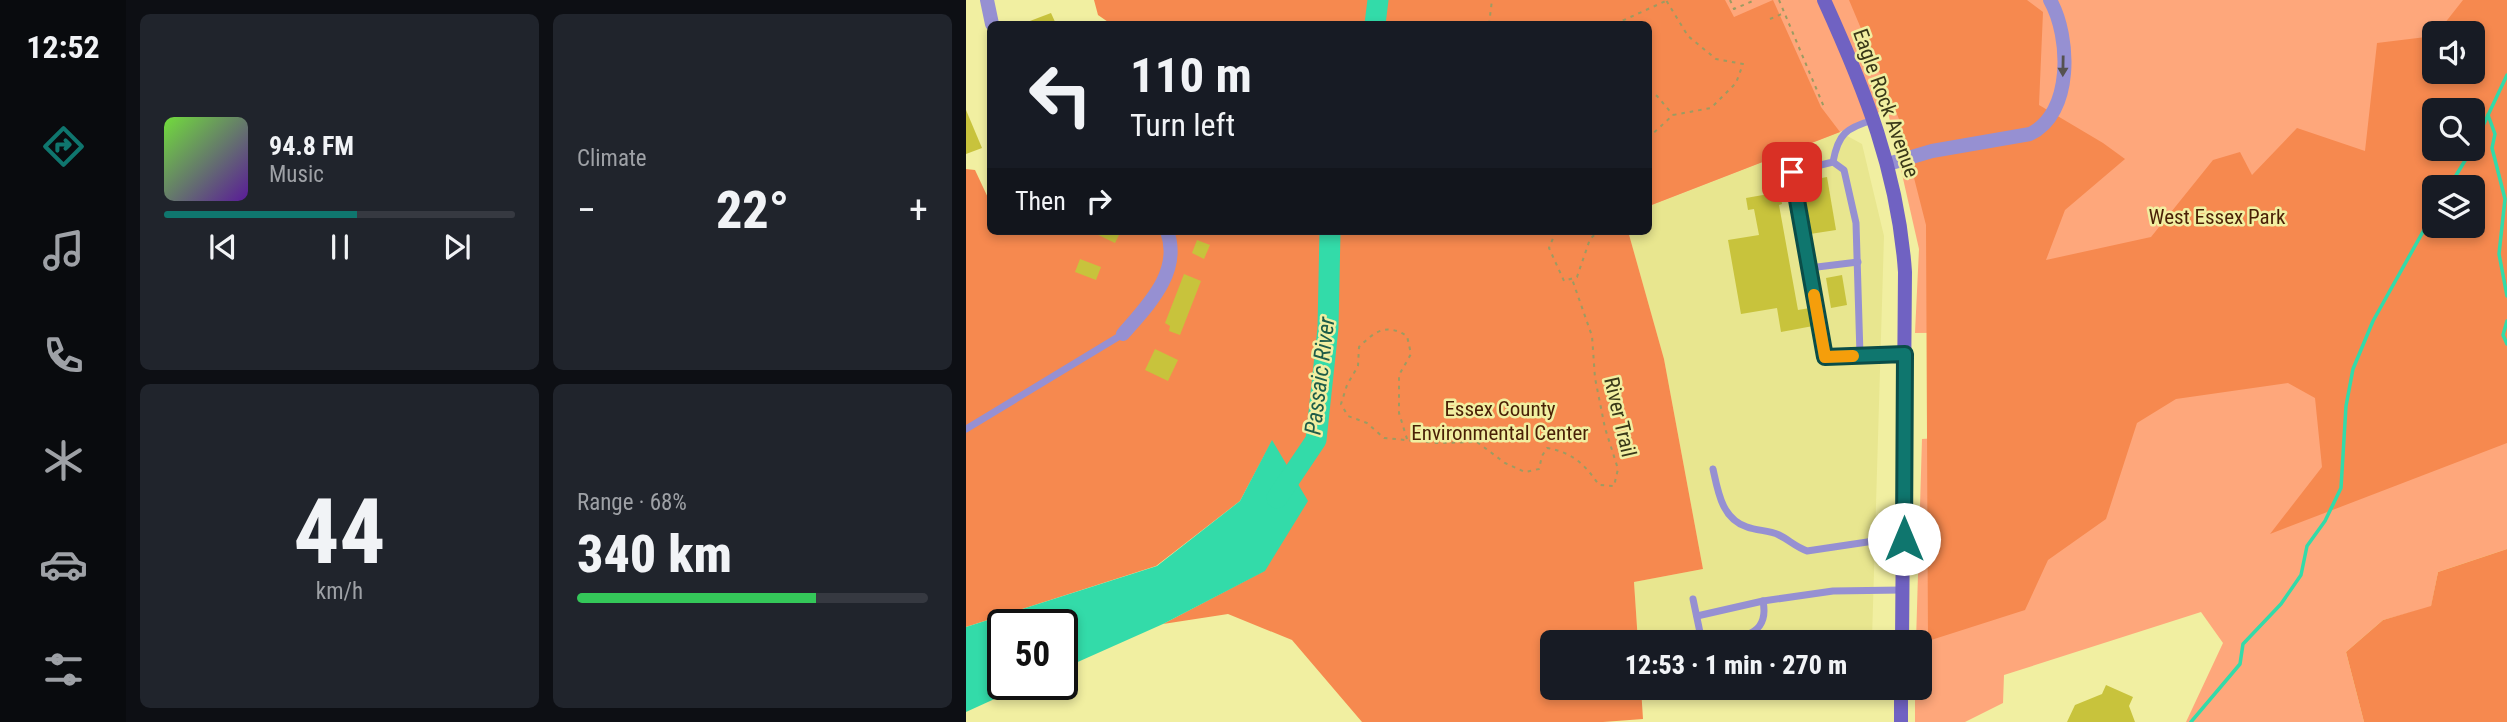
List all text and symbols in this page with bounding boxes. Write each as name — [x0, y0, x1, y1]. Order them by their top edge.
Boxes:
map controls — [2422, 21, 2485, 238]
button: sound — [2422, 21, 2485, 84]
street label: Eagle Rock Avenue — [1848, 25, 1924, 181]
text: 12:52 — [26, 28, 100, 66]
text: 110 m — [1130, 47, 1252, 104]
icon: left — [1015, 49, 1106, 140]
one-way arrow — [2058, 55, 2069, 77]
button: search — [2422, 98, 2485, 161]
text: Turn left — [1130, 106, 1235, 144]
icon: directions — [39, 122, 88, 171]
text: 94.8 FM — [269, 131, 354, 161]
pin — [1762, 142, 1822, 202]
text: Climate — [577, 145, 647, 172]
icon: arrive — [1773, 153, 1811, 191]
text: Music — [269, 161, 324, 188]
button: layers — [2422, 175, 2485, 238]
text: 22° — [716, 180, 789, 241]
icon: right — [1080, 182, 1118, 220]
text: Then — [1015, 186, 1066, 216]
text: − — [577, 188, 596, 232]
text: + — [909, 188, 928, 232]
park label: West Essex Park — [2148, 205, 2286, 229]
icon: music — [39, 226, 88, 275]
icon: previous — [204, 228, 242, 266]
icon: pause — [321, 228, 359, 266]
icon: next — [438, 228, 476, 266]
water label: Passaic River — [1299, 314, 1341, 436]
icon: phone — [39, 331, 88, 380]
street label: River Trail — [1599, 375, 1641, 459]
park label: Essex County Environmental Center — [1411, 397, 1589, 445]
icon: climate — [39, 436, 88, 485]
text: 44 — [294, 479, 385, 585]
text: Range · 68% — [577, 489, 687, 516]
position arrow — [1867, 502, 1941, 576]
text: 340 km — [577, 524, 732, 585]
icon: car — [39, 540, 88, 589]
text: km/h — [316, 578, 363, 605]
speed limit sign: 50 — [987, 609, 1078, 700]
icon: filters — [39, 645, 88, 694]
text: 12:53 · 1 min · 270 m — [1625, 650, 1847, 680]

